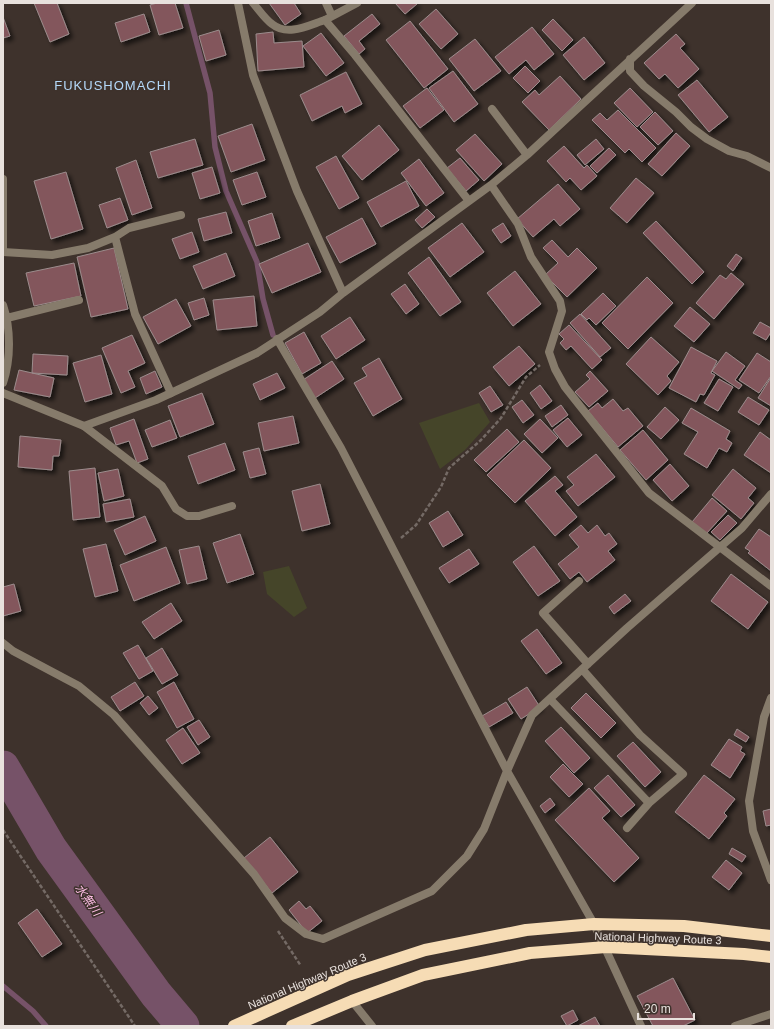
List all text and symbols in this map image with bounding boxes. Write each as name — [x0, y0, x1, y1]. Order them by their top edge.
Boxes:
district label: FUKUSHOMACHI — [54, 78, 172, 93]
water label: 水無川 — [72, 881, 105, 920]
street label: National Highway Route 3 — [594, 930, 722, 946]
street label: National Highway Route 3 — [246, 951, 368, 1011]
scale bar — [638, 995, 694, 1021]
text: 20 m — [644, 1002, 671, 1016]

